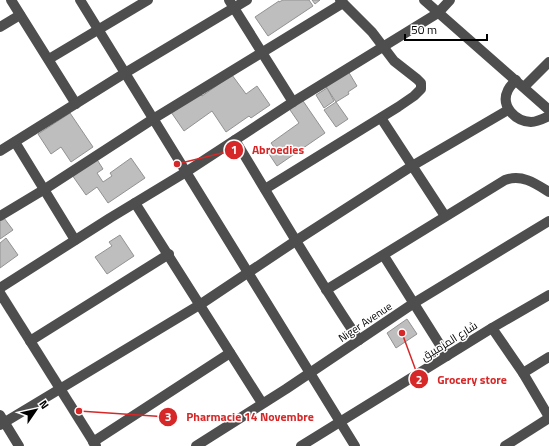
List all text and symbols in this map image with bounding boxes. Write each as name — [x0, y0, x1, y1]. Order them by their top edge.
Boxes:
scale bar — [405, 16, 487, 42]
text: 50 m — [411, 20, 437, 39]
callout: Abroedies — [224, 138, 312, 162]
text: 1 — [231, 140, 237, 159]
text: Abroedies — [252, 140, 304, 159]
street label: Niger Avenue — [335, 298, 395, 346]
street label: شارع المزمبيق — [418, 317, 480, 365]
callout: Grocery store — [409, 367, 515, 391]
text: 2 — [416, 370, 422, 389]
text: Grocery store — [437, 370, 507, 389]
north arrow — [16, 390, 56, 430]
text: N — [36, 397, 53, 412]
callout: Pharmacie 14 Novembre — [158, 405, 322, 429]
text: 3 — [165, 407, 171, 426]
text: Pharmacie 14 Novembre — [186, 407, 314, 426]

